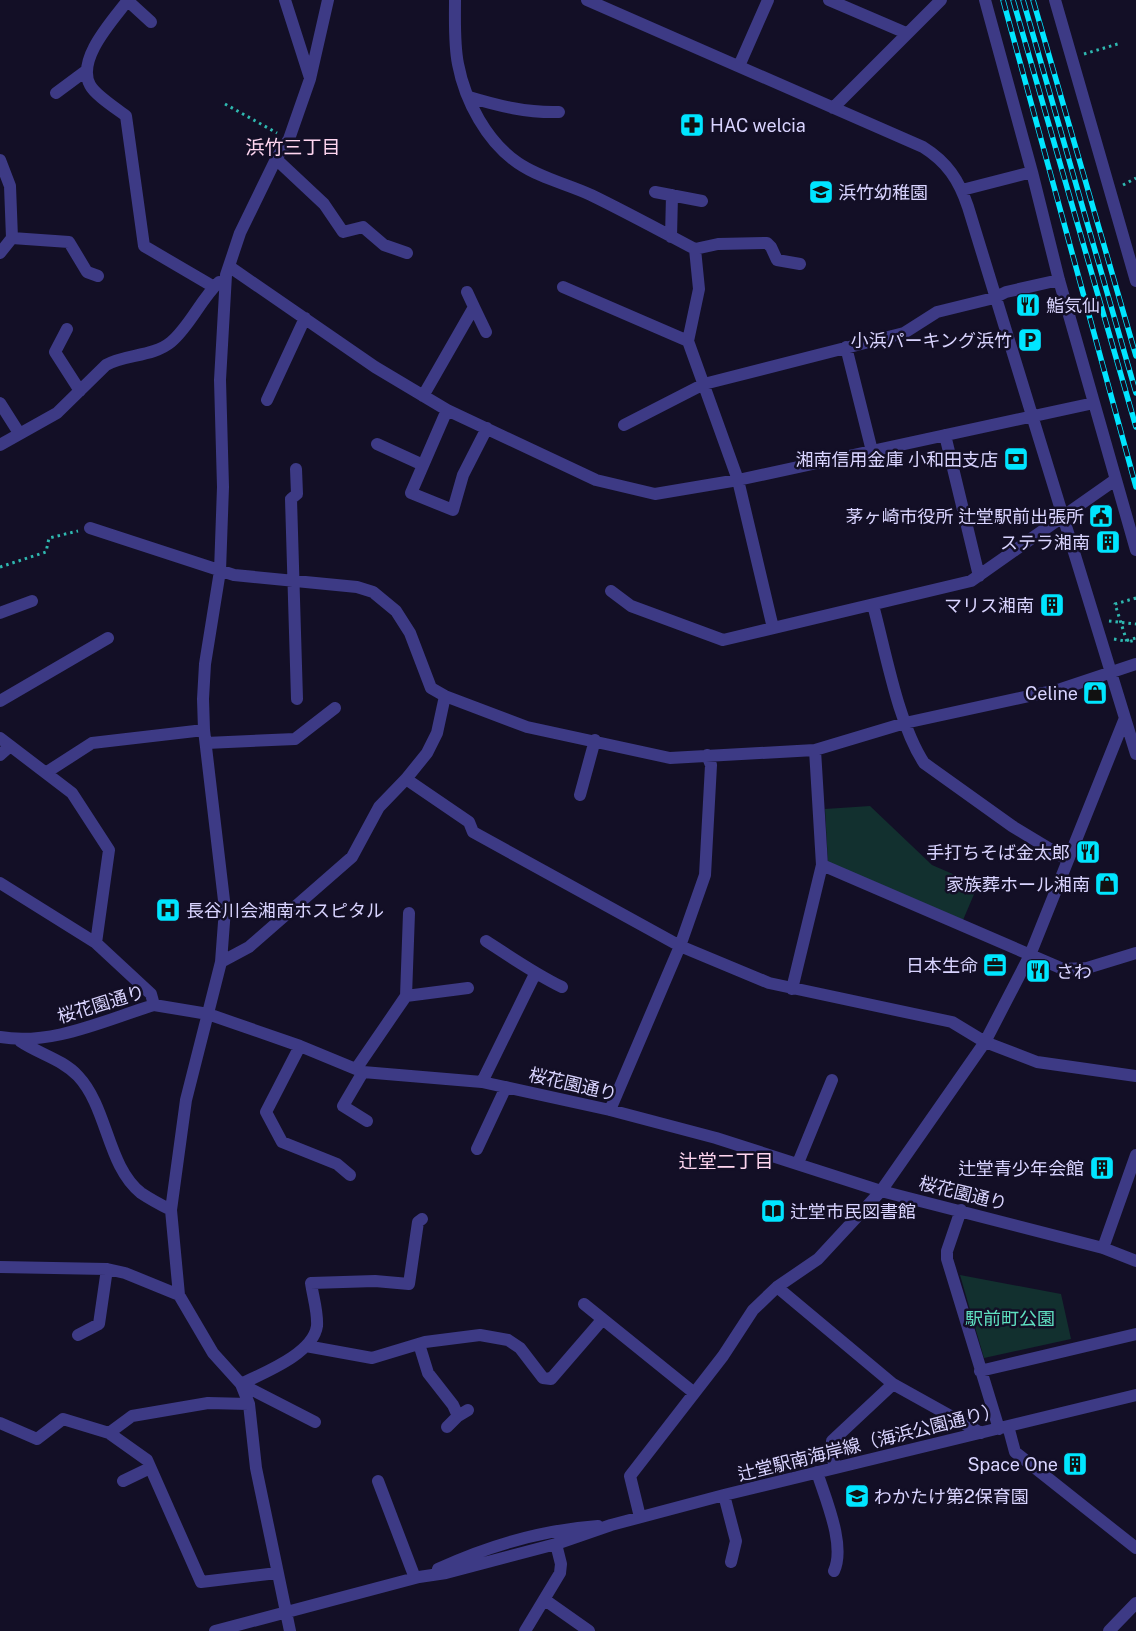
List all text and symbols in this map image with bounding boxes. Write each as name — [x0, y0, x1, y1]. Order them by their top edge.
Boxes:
pharmacy icon: HAC welcia — [679, 112, 705, 138]
place label: HAC welcia — [710, 115, 806, 136]
district label: 浜竹三丁目 — [245, 136, 341, 158]
school or university icon: 浜竹幼稚園 — [808, 179, 834, 205]
place label: 浜竹幼稚園 — [838, 182, 928, 203]
restaurant icon: 鮨気仙 — [1015, 292, 1041, 318]
place label: 鮨気仙 — [1046, 295, 1100, 316]
parking icon: 小浜パーキング浜竹 — [1017, 327, 1043, 353]
place label: 小浜パーキング浜竹 — [851, 330, 1012, 351]
bank icon: 湘南信用金庫 小和田支店 — [1003, 446, 1029, 472]
place label: 湘南信用金庫 小和田支店 — [796, 449, 998, 470]
public building icon: 茅ヶ崎市役所 辻堂駅前出張所 — [1088, 503, 1114, 529]
place label: 茅ヶ崎市役所 辻堂駅前出張所 — [846, 506, 1084, 527]
building icon: ステラ湘南 — [1095, 529, 1121, 555]
place label: ステラ湘南 — [1000, 532, 1090, 553]
building icon: マリス湘南 — [1039, 592, 1065, 618]
place label: マリス湘南 — [944, 595, 1034, 616]
shop icon: Celine — [1082, 680, 1108, 706]
place label: Celine — [1025, 683, 1078, 704]
restaurant icon: 手打ちそば金太郎 — [1075, 839, 1101, 865]
place label: 手打ちそば金太郎 — [926, 842, 1070, 863]
shop icon: 家族葬ホール湘南 — [1094, 871, 1120, 897]
place label: 家族葬ホール湘南 — [946, 874, 1090, 895]
hospital icon: 長谷川会湘南ホスピタル — [155, 897, 181, 923]
place label: 長谷川会湘南ホスピタル — [186, 900, 384, 921]
office icon: 日本生命 — [982, 952, 1008, 978]
place label: 日本生命 — [906, 955, 978, 976]
restaurant icon: さわ — [1025, 958, 1051, 984]
place label: さわ — [1056, 961, 1092, 982]
street label: 桜花園通り — [55, 981, 147, 1027]
street label: 桜花園通り — [527, 1064, 619, 1104]
district label: 辻堂二丁目 — [678, 1150, 774, 1172]
building icon: 辻堂青少年会館 — [1089, 1155, 1115, 1181]
place label: 辻堂青少年会館 — [958, 1158, 1084, 1179]
street label: 桜花園通り — [917, 1172, 1009, 1214]
library icon: 辻堂市民図書館 — [760, 1198, 786, 1224]
place label: 辻堂市民図書館 — [790, 1201, 916, 1222]
park label: 駅前町公園 — [965, 1308, 1055, 1329]
street label: 辻堂駅南海岸線（海浜公園通り） — [735, 1399, 1003, 1485]
building icon: Space One — [1062, 1451, 1088, 1477]
place label: Space One — [968, 1454, 1058, 1475]
school or university icon: わかたけ第2保育園 — [844, 1483, 870, 1509]
place label: わかたけ第2保育園 — [874, 1486, 1029, 1507]

